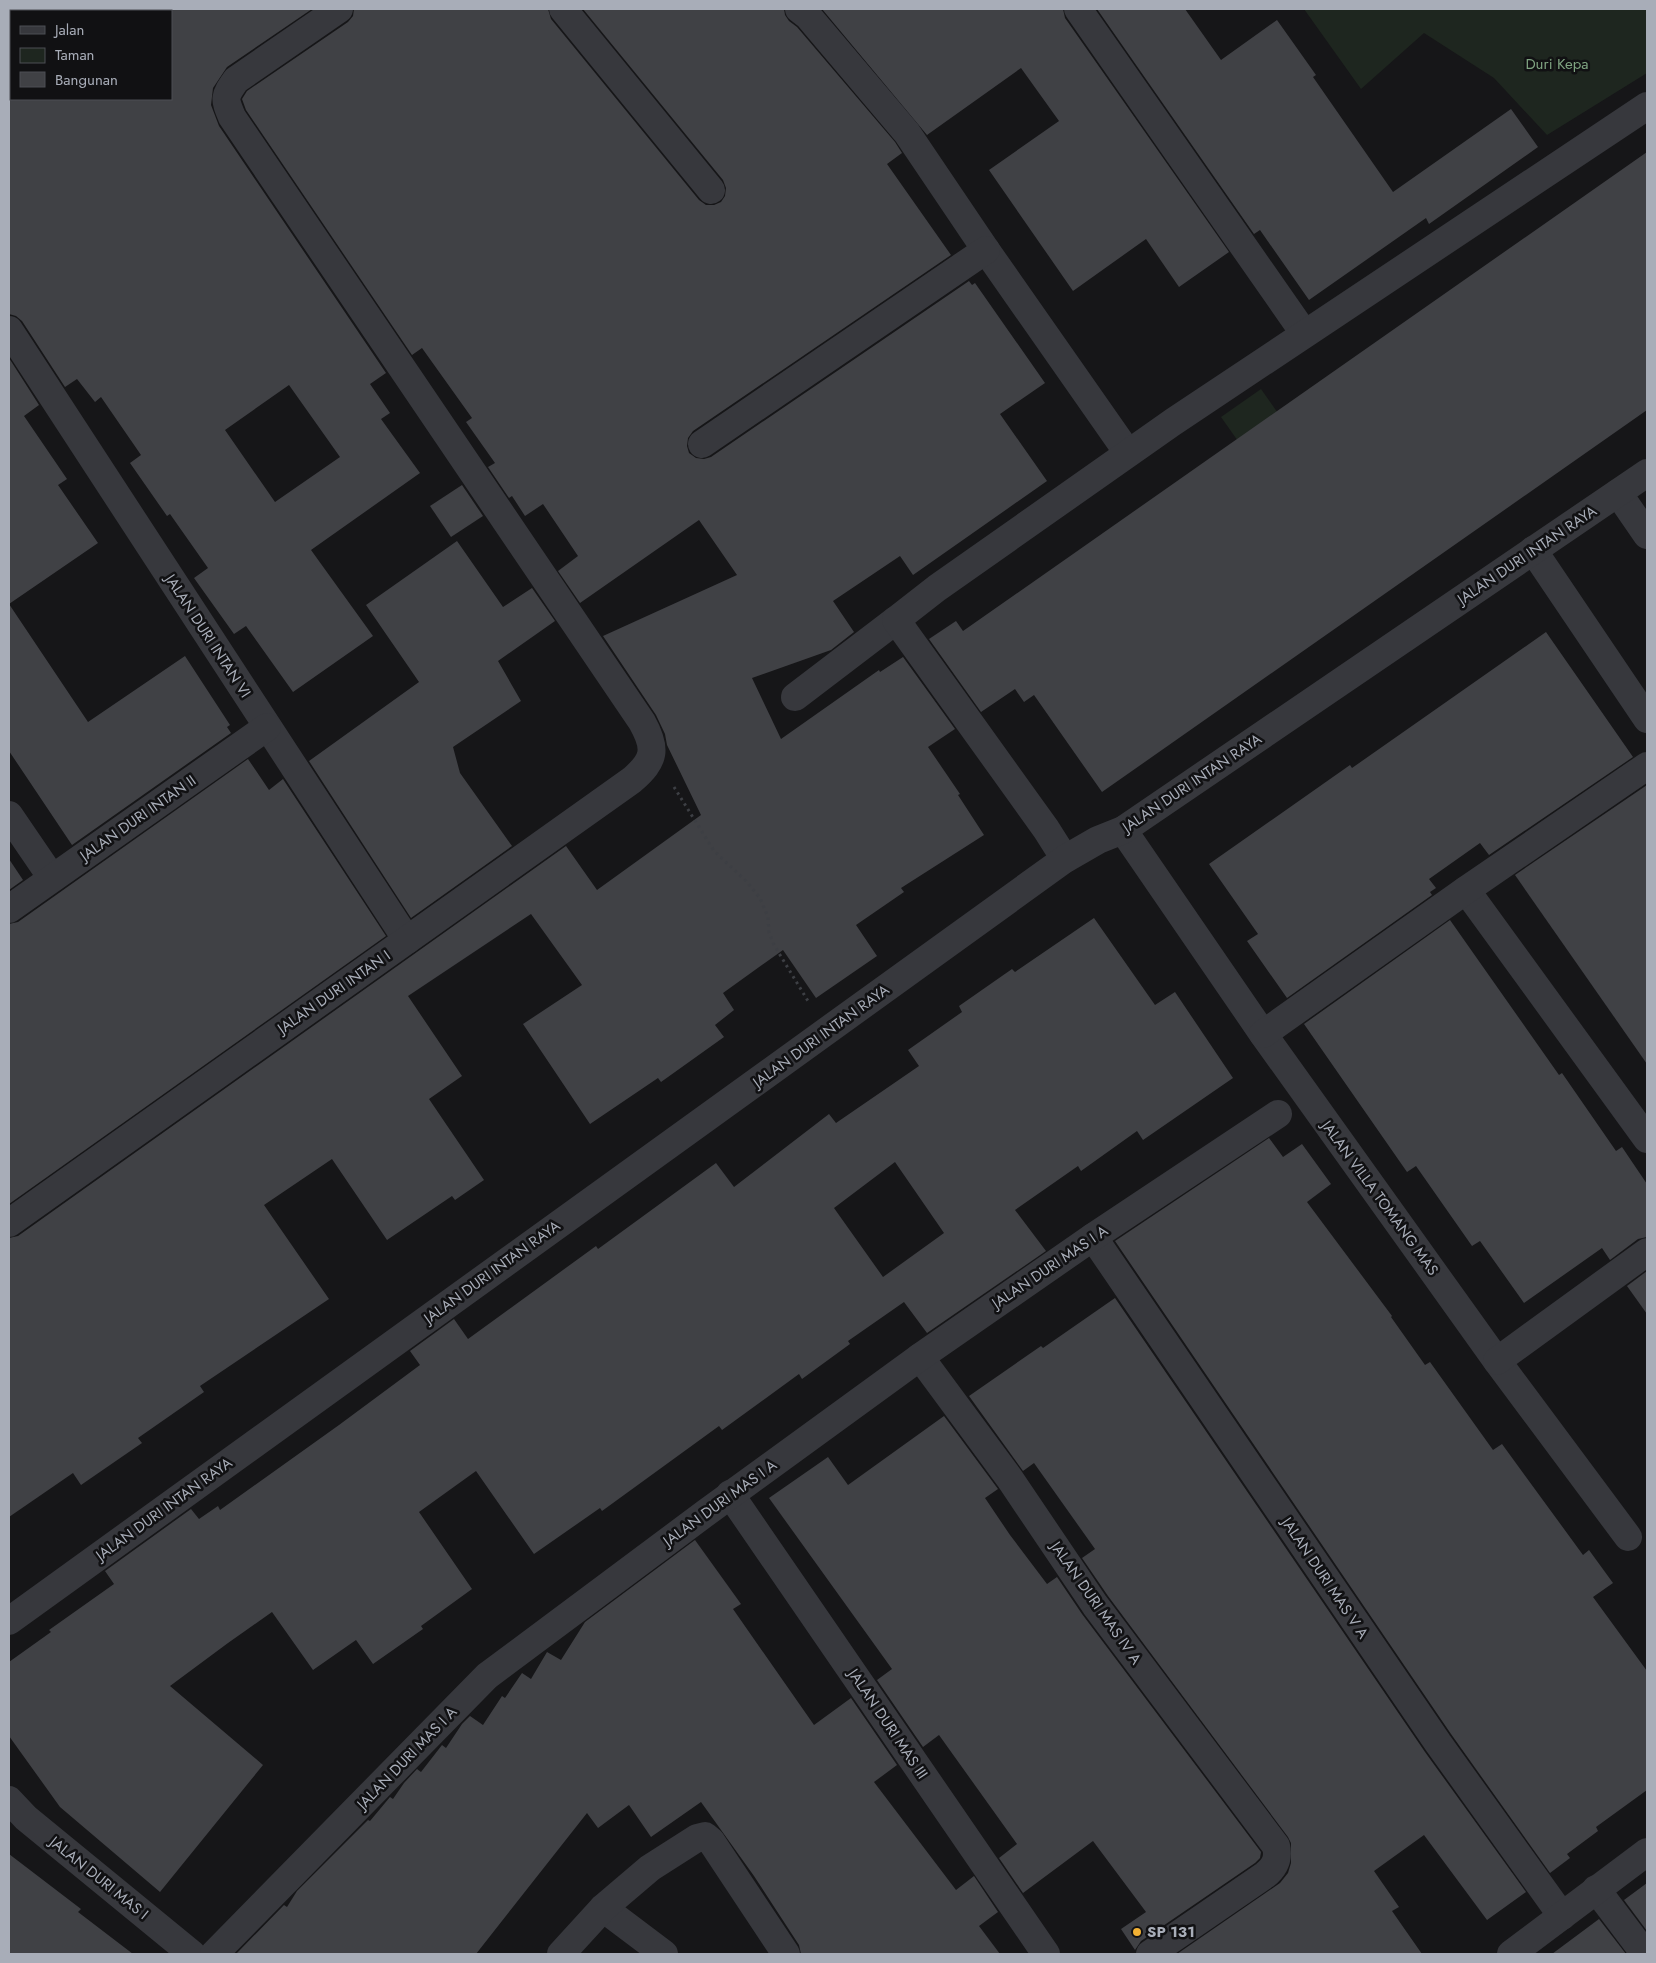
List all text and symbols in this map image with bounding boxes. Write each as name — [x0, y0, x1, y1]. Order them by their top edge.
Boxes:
legend — [10, 10, 172, 100]
text: Jalan — [53, 19, 84, 41]
text: Taman — [55, 44, 94, 66]
park label: Duri Kepa — [1525, 53, 1589, 75]
text: Bangunan — [55, 69, 118, 91]
street label: JALAN DURI INTAN RAYA — [1451, 500, 1601, 611]
street label: JALAN DURI INTAN VI — [159, 568, 256, 702]
street label: JALAN DURI INTAN RAYA — [1116, 728, 1266, 839]
street label: JALAN DURI INTAN II — [74, 770, 200, 867]
street label: JALAN DURI INTAN I — [271, 945, 395, 1040]
street label: JALAN DURI INTAN RAYA — [747, 979, 894, 1094]
street label: JALAN VILLA TOMANG MAS — [1315, 1114, 1444, 1280]
street label: JALAN DURI INTAN RAYA — [418, 1215, 565, 1330]
street label: JALAN DURI MAS I A — [986, 1220, 1112, 1315]
street label: JALAN DURI INTAN RAYA — [90, 1452, 237, 1567]
street label: JALAN DURI MAS I A — [657, 1454, 781, 1553]
street label: JALAN DURI MAS V A — [1275, 1511, 1374, 1643]
street label: JALAN DURI MAS IV A — [1044, 1535, 1147, 1669]
street label: JALAN DURI MAS III — [842, 1663, 933, 1783]
street label: JALAN DURI MAS I A — [351, 1701, 462, 1816]
street label: JALAN DURI MAS I — [43, 1830, 153, 1925]
place label: SP 131 — [1147, 1921, 1195, 1943]
marker: SP 131 — [1131, 1926, 1143, 1938]

